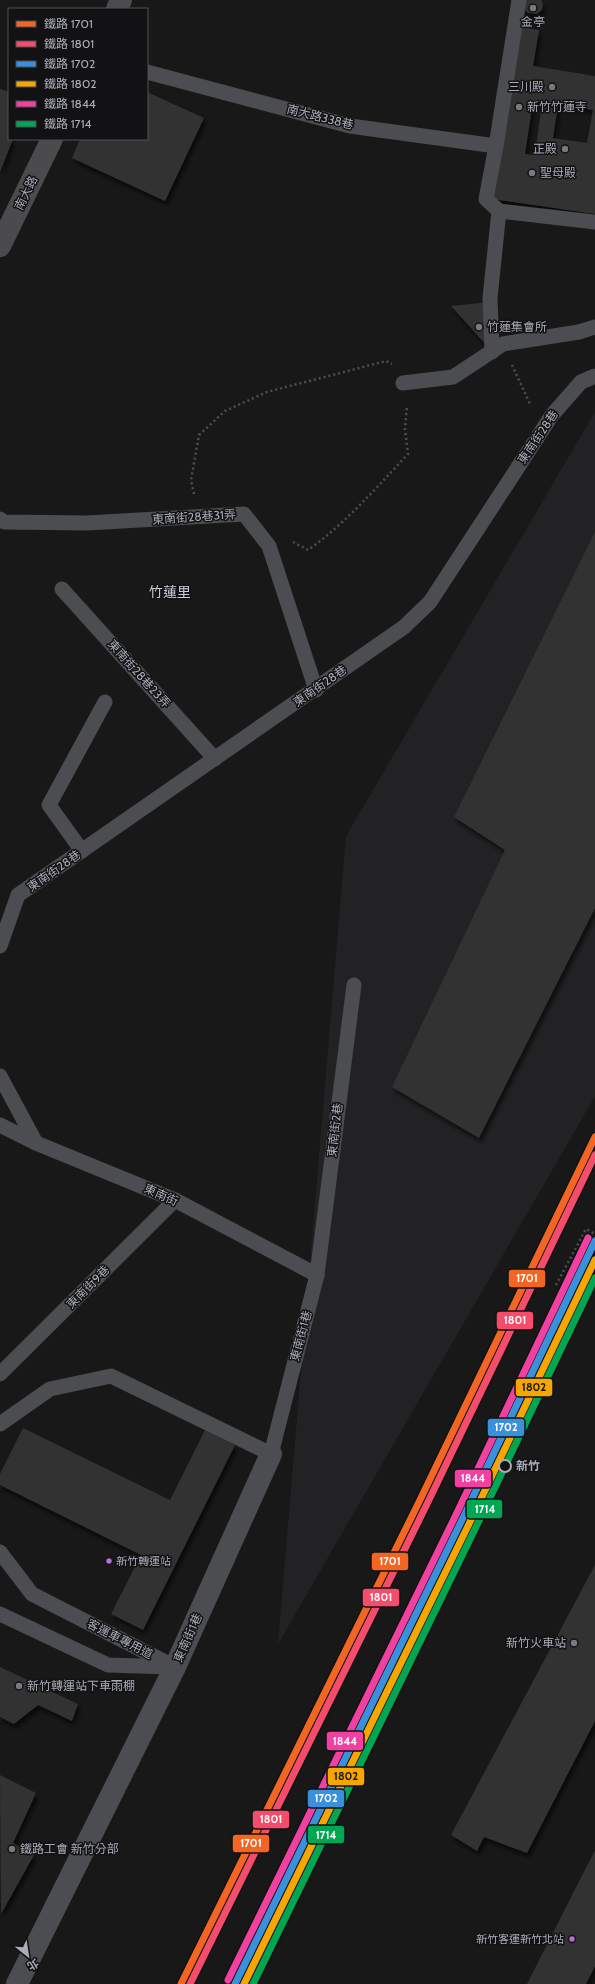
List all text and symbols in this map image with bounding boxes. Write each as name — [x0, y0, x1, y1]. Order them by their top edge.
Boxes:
marker: 金亭 — [528, 3, 538, 13]
legend — [8, 8, 148, 140]
place label: 金亭 — [521, 14, 545, 29]
text: 鐵路 1701 — [44, 16, 93, 31]
text: 鐵路 1801 — [44, 36, 94, 51]
text: 鐵路 1702 — [44, 56, 95, 71]
text: 鐵路 1802 — [44, 76, 97, 91]
place label: 三川殿 — [508, 79, 544, 94]
marker: 三川殿 — [547, 82, 557, 92]
text: 鐵路 1844 — [44, 96, 96, 111]
place label: 新竹竹蓮寺 — [527, 99, 587, 114]
street label: 南大路338巷 — [285, 101, 355, 132]
marker: 新竹竹蓮寺 — [514, 102, 524, 112]
text: 鐵路 1714 — [44, 116, 92, 131]
place label: 正殿 — [533, 141, 557, 156]
marker: 正殿 — [560, 144, 570, 154]
place label: 聖母殿 — [540, 165, 576, 180]
marker: 聖母殿 — [527, 168, 537, 178]
street label: 南大路 — [11, 173, 40, 212]
place label: 竹蓮集會所 — [487, 319, 547, 334]
marker: 竹蓮集會所 — [474, 322, 484, 332]
street label: 東南街28巷 — [514, 407, 561, 466]
street label: 東南街28巷31弄 — [152, 506, 236, 527]
district label: 竹蓮里 — [149, 583, 191, 601]
street label: 東南街28巷23弄 — [105, 637, 174, 711]
street label: 東南街28巷 — [290, 662, 349, 709]
street label: 東南街28巷 — [24, 847, 83, 894]
street label: 東南街2巷 — [324, 1102, 345, 1158]
street label: 東南街 — [142, 1180, 181, 1209]
street label: 東南街9巷 — [63, 1262, 112, 1311]
line badge: 1701 — [508, 1269, 546, 1288]
text: 1701 — [516, 1271, 538, 1285]
street label: 東南街1巷 — [287, 1309, 314, 1363]
line badge: 1801 — [496, 1311, 534, 1330]
text: 1801 — [504, 1313, 526, 1327]
line badge: 1802 — [515, 1378, 553, 1397]
text: 1802 — [522, 1380, 546, 1394]
line badge: 1702 — [487, 1418, 525, 1437]
text: 1702 — [494, 1420, 518, 1434]
place label: 新竹 — [516, 1458, 540, 1473]
marker: 新竹 — [498, 1459, 512, 1473]
line badge: 1844 — [454, 1469, 492, 1488]
text: 1844 — [461, 1471, 485, 1485]
line badge: 1714 — [466, 1499, 503, 1519]
text: 1714 — [475, 1502, 495, 1516]
line badge: 1701 — [371, 1552, 409, 1571]
place label: 新竹轉運站 — [116, 1554, 171, 1568]
text: 1701 — [379, 1554, 401, 1568]
marker: 新竹轉運站 — [104, 1556, 114, 1566]
line badge: 1801 — [362, 1588, 400, 1607]
text: 1801 — [370, 1590, 392, 1604]
street label: 東南街1巷 — [170, 1611, 205, 1665]
street label: 客運車專用道 — [85, 1616, 156, 1662]
place label: 新竹火車站 — [506, 1635, 566, 1650]
marker: 新竹火車站 — [569, 1638, 579, 1648]
place label: 新竹轉運站下車雨棚 — [27, 1678, 135, 1693]
marker: 新竹轉運站下車雨棚 — [14, 1681, 24, 1691]
line badge: 1844 — [326, 1731, 364, 1751]
text: 1844 — [333, 1734, 357, 1748]
line badge: 1802 — [327, 1767, 365, 1786]
text: 1802 — [334, 1769, 358, 1783]
line badge: 1702 — [307, 1789, 345, 1808]
text: 1702 — [314, 1791, 338, 1805]
line badge: 1801 — [252, 1810, 290, 1829]
text: 1801 — [260, 1812, 282, 1826]
line badge: 1714 — [307, 1825, 345, 1844]
text: 1714 — [316, 1828, 336, 1842]
line badge: 1701 — [232, 1834, 270, 1853]
text: 1701 — [240, 1836, 262, 1850]
place label: 鐵路工會 新竹分部 — [20, 1841, 119, 1856]
marker: 鐵路工會 新竹分部 — [7, 1844, 17, 1854]
place label: 新竹客運新竹北站 — [476, 1932, 564, 1946]
marker: 新竹客運新竹北站 — [567, 1934, 577, 1944]
north arrow — [8, 1936, 48, 1976]
text: 北 — [25, 1956, 41, 1973]

